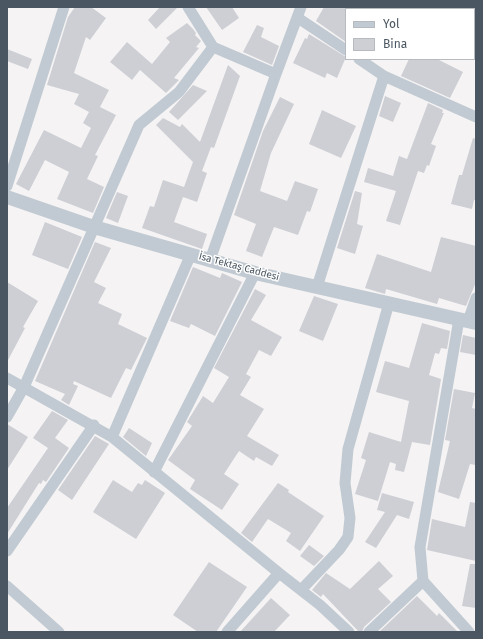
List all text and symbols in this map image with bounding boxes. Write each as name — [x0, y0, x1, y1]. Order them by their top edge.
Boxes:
legend — [345, 8, 475, 60]
text: Yol — [383, 17, 399, 31]
text: Bina — [383, 37, 407, 51]
street label: İsa Tektaş Caddesi — [197, 250, 281, 284]

